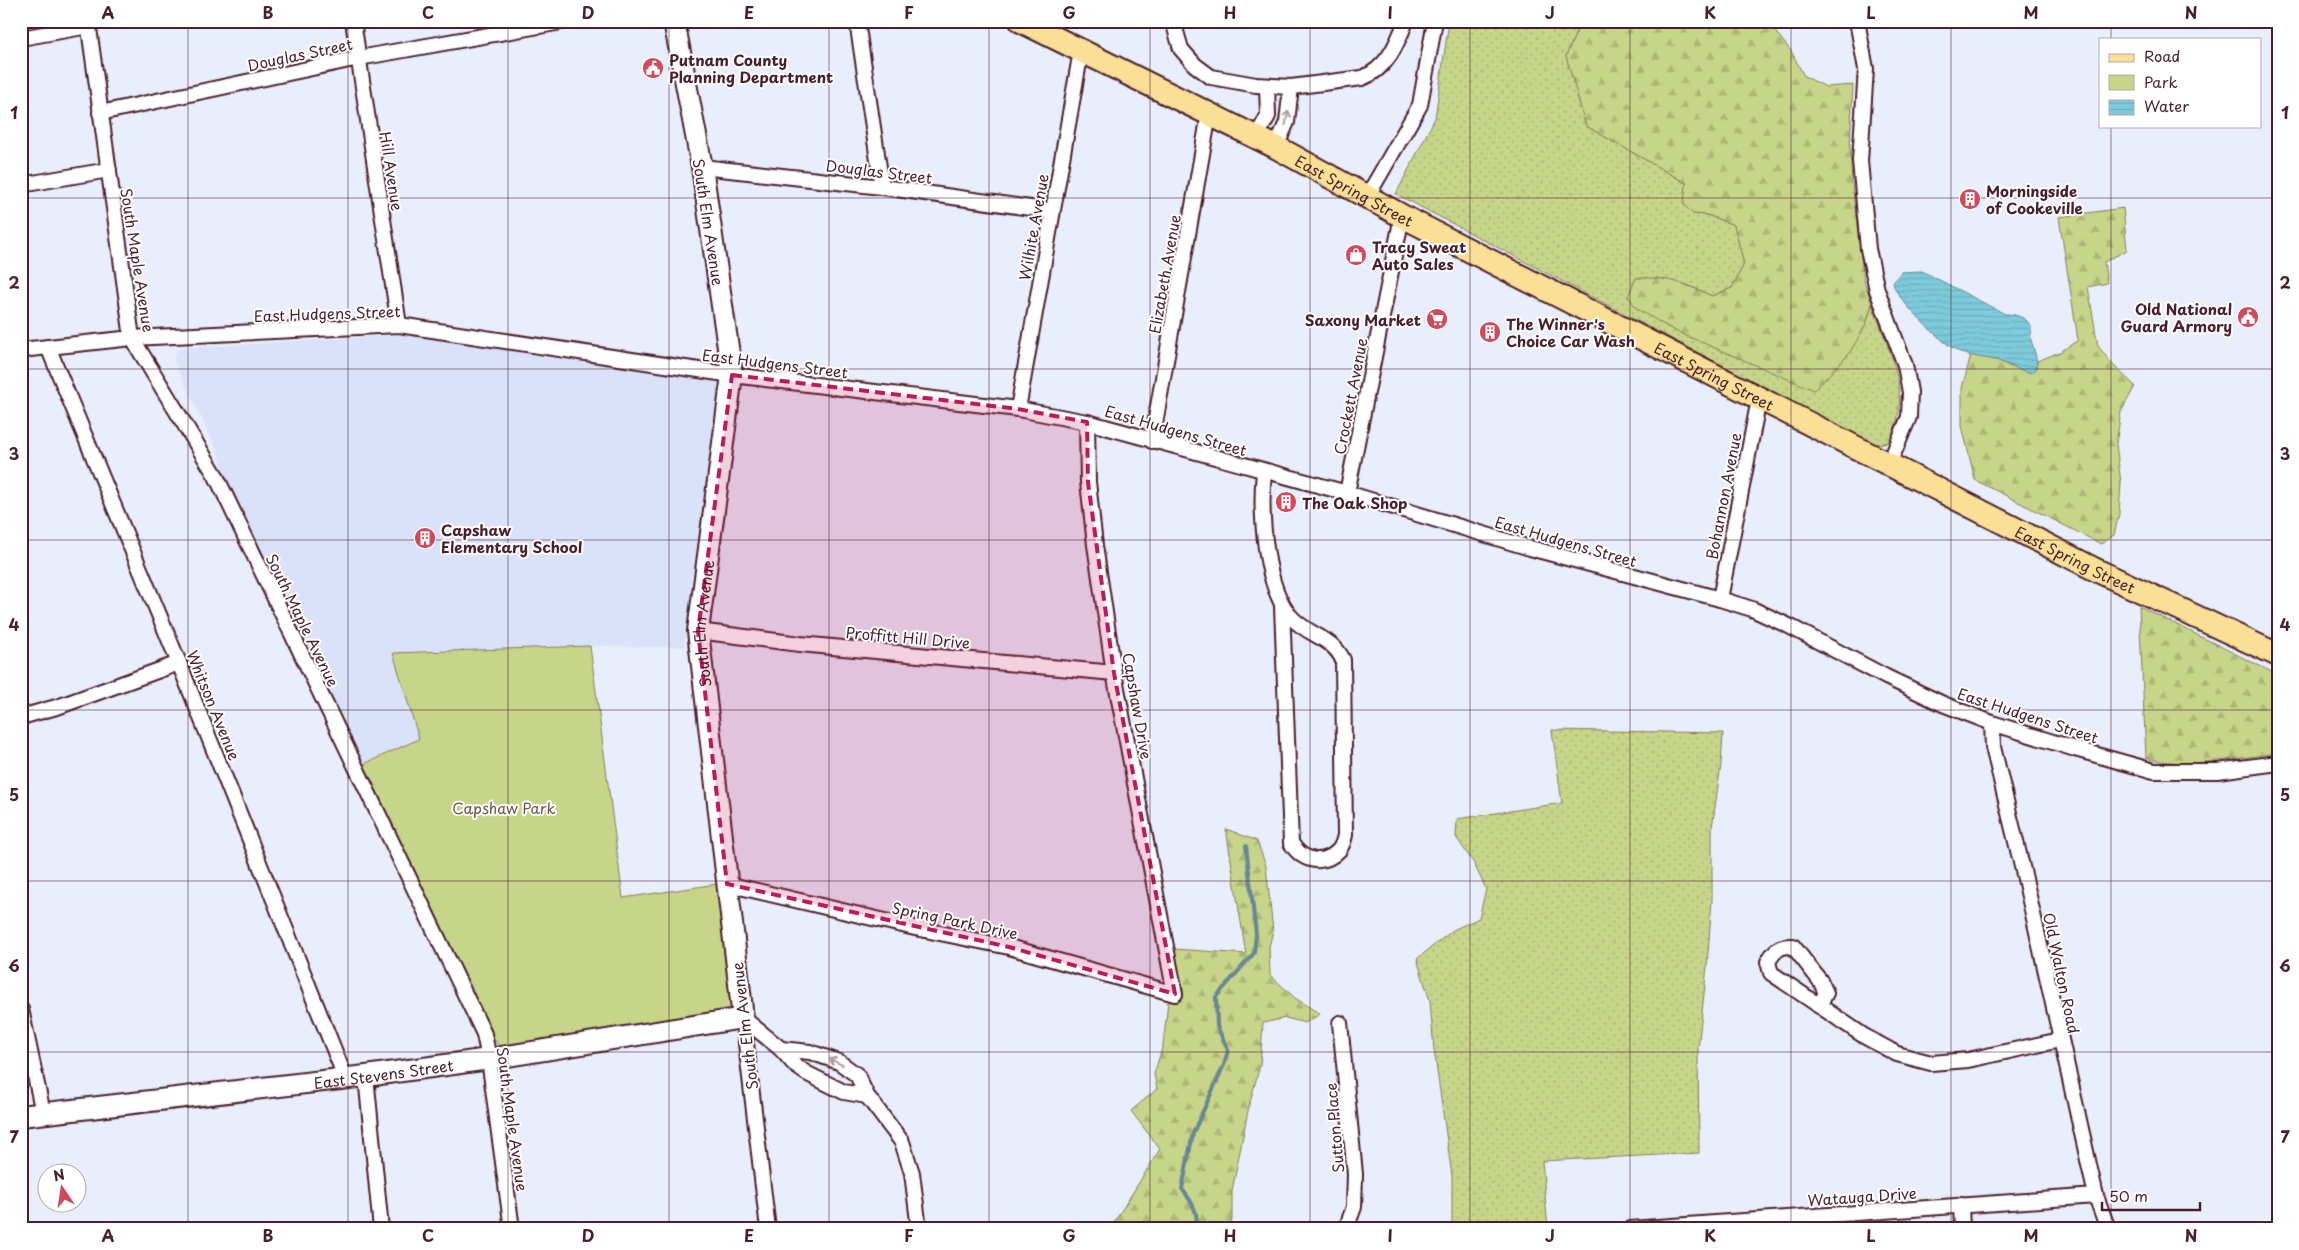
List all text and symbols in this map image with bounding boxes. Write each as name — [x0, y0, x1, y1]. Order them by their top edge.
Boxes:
text: A — [102, 0, 115, 24]
text: B — [263, 0, 274, 24]
text: C — [422, 0, 434, 24]
text: D — [582, 0, 594, 24]
text: E — [744, 0, 754, 24]
text: F — [904, 0, 914, 24]
text: G — [1062, 0, 1076, 24]
text: H — [1224, 0, 1236, 24]
text: I — [1387, 0, 1393, 24]
text: J — [1545, 0, 1555, 24]
text: K — [1704, 0, 1716, 24]
text: L — [1866, 0, 1876, 24]
text: M — [2023, 0, 2039, 24]
text: N — [2185, 0, 2197, 24]
street label: Douglas Street — [245, 32, 355, 76]
legend — [2099, 38, 2262, 128]
text: Road — [2144, 44, 2180, 67]
place label: Putnam County Planning Department — [669, 48, 833, 88]
public building icon: Putnam County Planning Department — [641, 56, 665, 80]
text: Park — [2144, 70, 2178, 93]
text: Water — [2144, 94, 2189, 117]
text: 1 — [10, 100, 18, 124]
text: 1 — [2281, 100, 2289, 124]
one-way arrow — [1283, 110, 1292, 126]
street label: Hill Avenue — [374, 130, 410, 212]
street label: East Spring Street — [1291, 148, 1418, 232]
street label: Douglas Street — [825, 153, 933, 189]
street label: South Elm Avenue — [688, 157, 730, 287]
street label: Wilhite Avenue — [1012, 172, 1054, 282]
place label: Morningside of Cookeville — [1986, 179, 2083, 219]
street label: South Maple Avenue — [115, 186, 161, 334]
building icon: Morningside of Cookeville — [1958, 187, 1982, 211]
street label: Elizabeth Avenue — [1142, 213, 1186, 335]
place label: Tracy Sweat Auto Sales — [1372, 235, 1466, 275]
shop icon: Tracy Sweat Auto Sales — [1344, 243, 1368, 267]
text: 2 — [8, 270, 20, 294]
text: 2 — [2279, 270, 2291, 294]
place label: Old National Guard Armory — [2120, 297, 2232, 337]
street label: East Hudgens Street — [253, 299, 401, 327]
public building icon: Old National Guard Armory — [2236, 305, 2260, 329]
supermarket icon: Saxony Market — [1425, 307, 1449, 331]
place label: Saxony Market — [1305, 308, 1421, 331]
place label: The Winner's Choice Car Wash — [1506, 312, 1635, 352]
building icon: The Winner's Choice Car Wash — [1478, 320, 1502, 344]
street label: East Spring Street — [1651, 335, 1778, 416]
street label: Crockett Avenue — [1327, 336, 1373, 456]
street label: East Hudgens Street — [701, 343, 849, 383]
street label: East Hudgens Street — [1102, 399, 1250, 461]
street label: Bohannon Avenue — [1699, 431, 1747, 561]
text: 3 — [9, 441, 19, 465]
text: 3 — [2280, 441, 2290, 465]
building icon: The Oak Shop — [1274, 490, 1298, 514]
place label: The Oak Shop — [1302, 491, 1408, 514]
street label: East Hudgens Street — [1492, 510, 1640, 572]
place label: Capshaw Elementary School — [441, 518, 582, 558]
street label: East Spring Street — [2012, 519, 2139, 598]
building icon: Capshaw Elementary School — [413, 526, 437, 550]
street label: South Maple Avenue — [261, 550, 345, 690]
street label: South Elm Avenue — [686, 558, 719, 688]
text: 4 — [9, 612, 20, 636]
text: 4 — [2280, 612, 2291, 636]
street label: Proffitt Hill Drive — [845, 620, 971, 654]
street label: Whitson Avenue — [181, 647, 247, 763]
street label: Capshaw Drive — [1117, 651, 1159, 761]
street label: East Hudgens Street — [1955, 681, 2101, 749]
text: 5 — [9, 782, 19, 806]
text: 5 — [2280, 782, 2290, 806]
park label: Capshaw Park — [452, 796, 556, 819]
street label: Spring Park Drive — [890, 895, 1020, 945]
street label: Old Walton Road — [2038, 910, 2086, 1036]
text: 6 — [8, 953, 20, 977]
text: 6 — [2279, 953, 2291, 977]
street label: South Elm Avenue — [725, 961, 763, 1091]
street label: South Maple Avenue — [491, 1045, 535, 1193]
street label: East Stevens Street — [312, 1053, 455, 1093]
one-way arrow — [829, 1057, 844, 1066]
street label: Sutton Place — [1319, 1082, 1349, 1174]
text: 7 — [9, 1124, 19, 1148]
text: 7 — [2280, 1124, 2290, 1148]
north arrow — [38, 1162, 88, 1212]
text: N — [51, 1163, 67, 1186]
scale bar — [2102, 1180, 2199, 1212]
street label: Watauga Drive — [1807, 1181, 1917, 1211]
text: 50 m — [2109, 1184, 2148, 1207]
text: A — [102, 1223, 115, 1247]
text: B — [263, 1223, 274, 1247]
text: C — [422, 1223, 434, 1247]
text: D — [582, 1223, 594, 1247]
text: E — [744, 1223, 754, 1247]
text: F — [904, 1223, 914, 1247]
text: G — [1062, 1223, 1076, 1247]
text: H — [1224, 1223, 1236, 1247]
text: I — [1387, 1223, 1393, 1247]
text: J — [1545, 1223, 1555, 1247]
text: K — [1704, 1223, 1716, 1247]
text: L — [1866, 1223, 1876, 1247]
text: M — [2023, 1223, 2039, 1247]
text: N — [2185, 1223, 2197, 1247]

